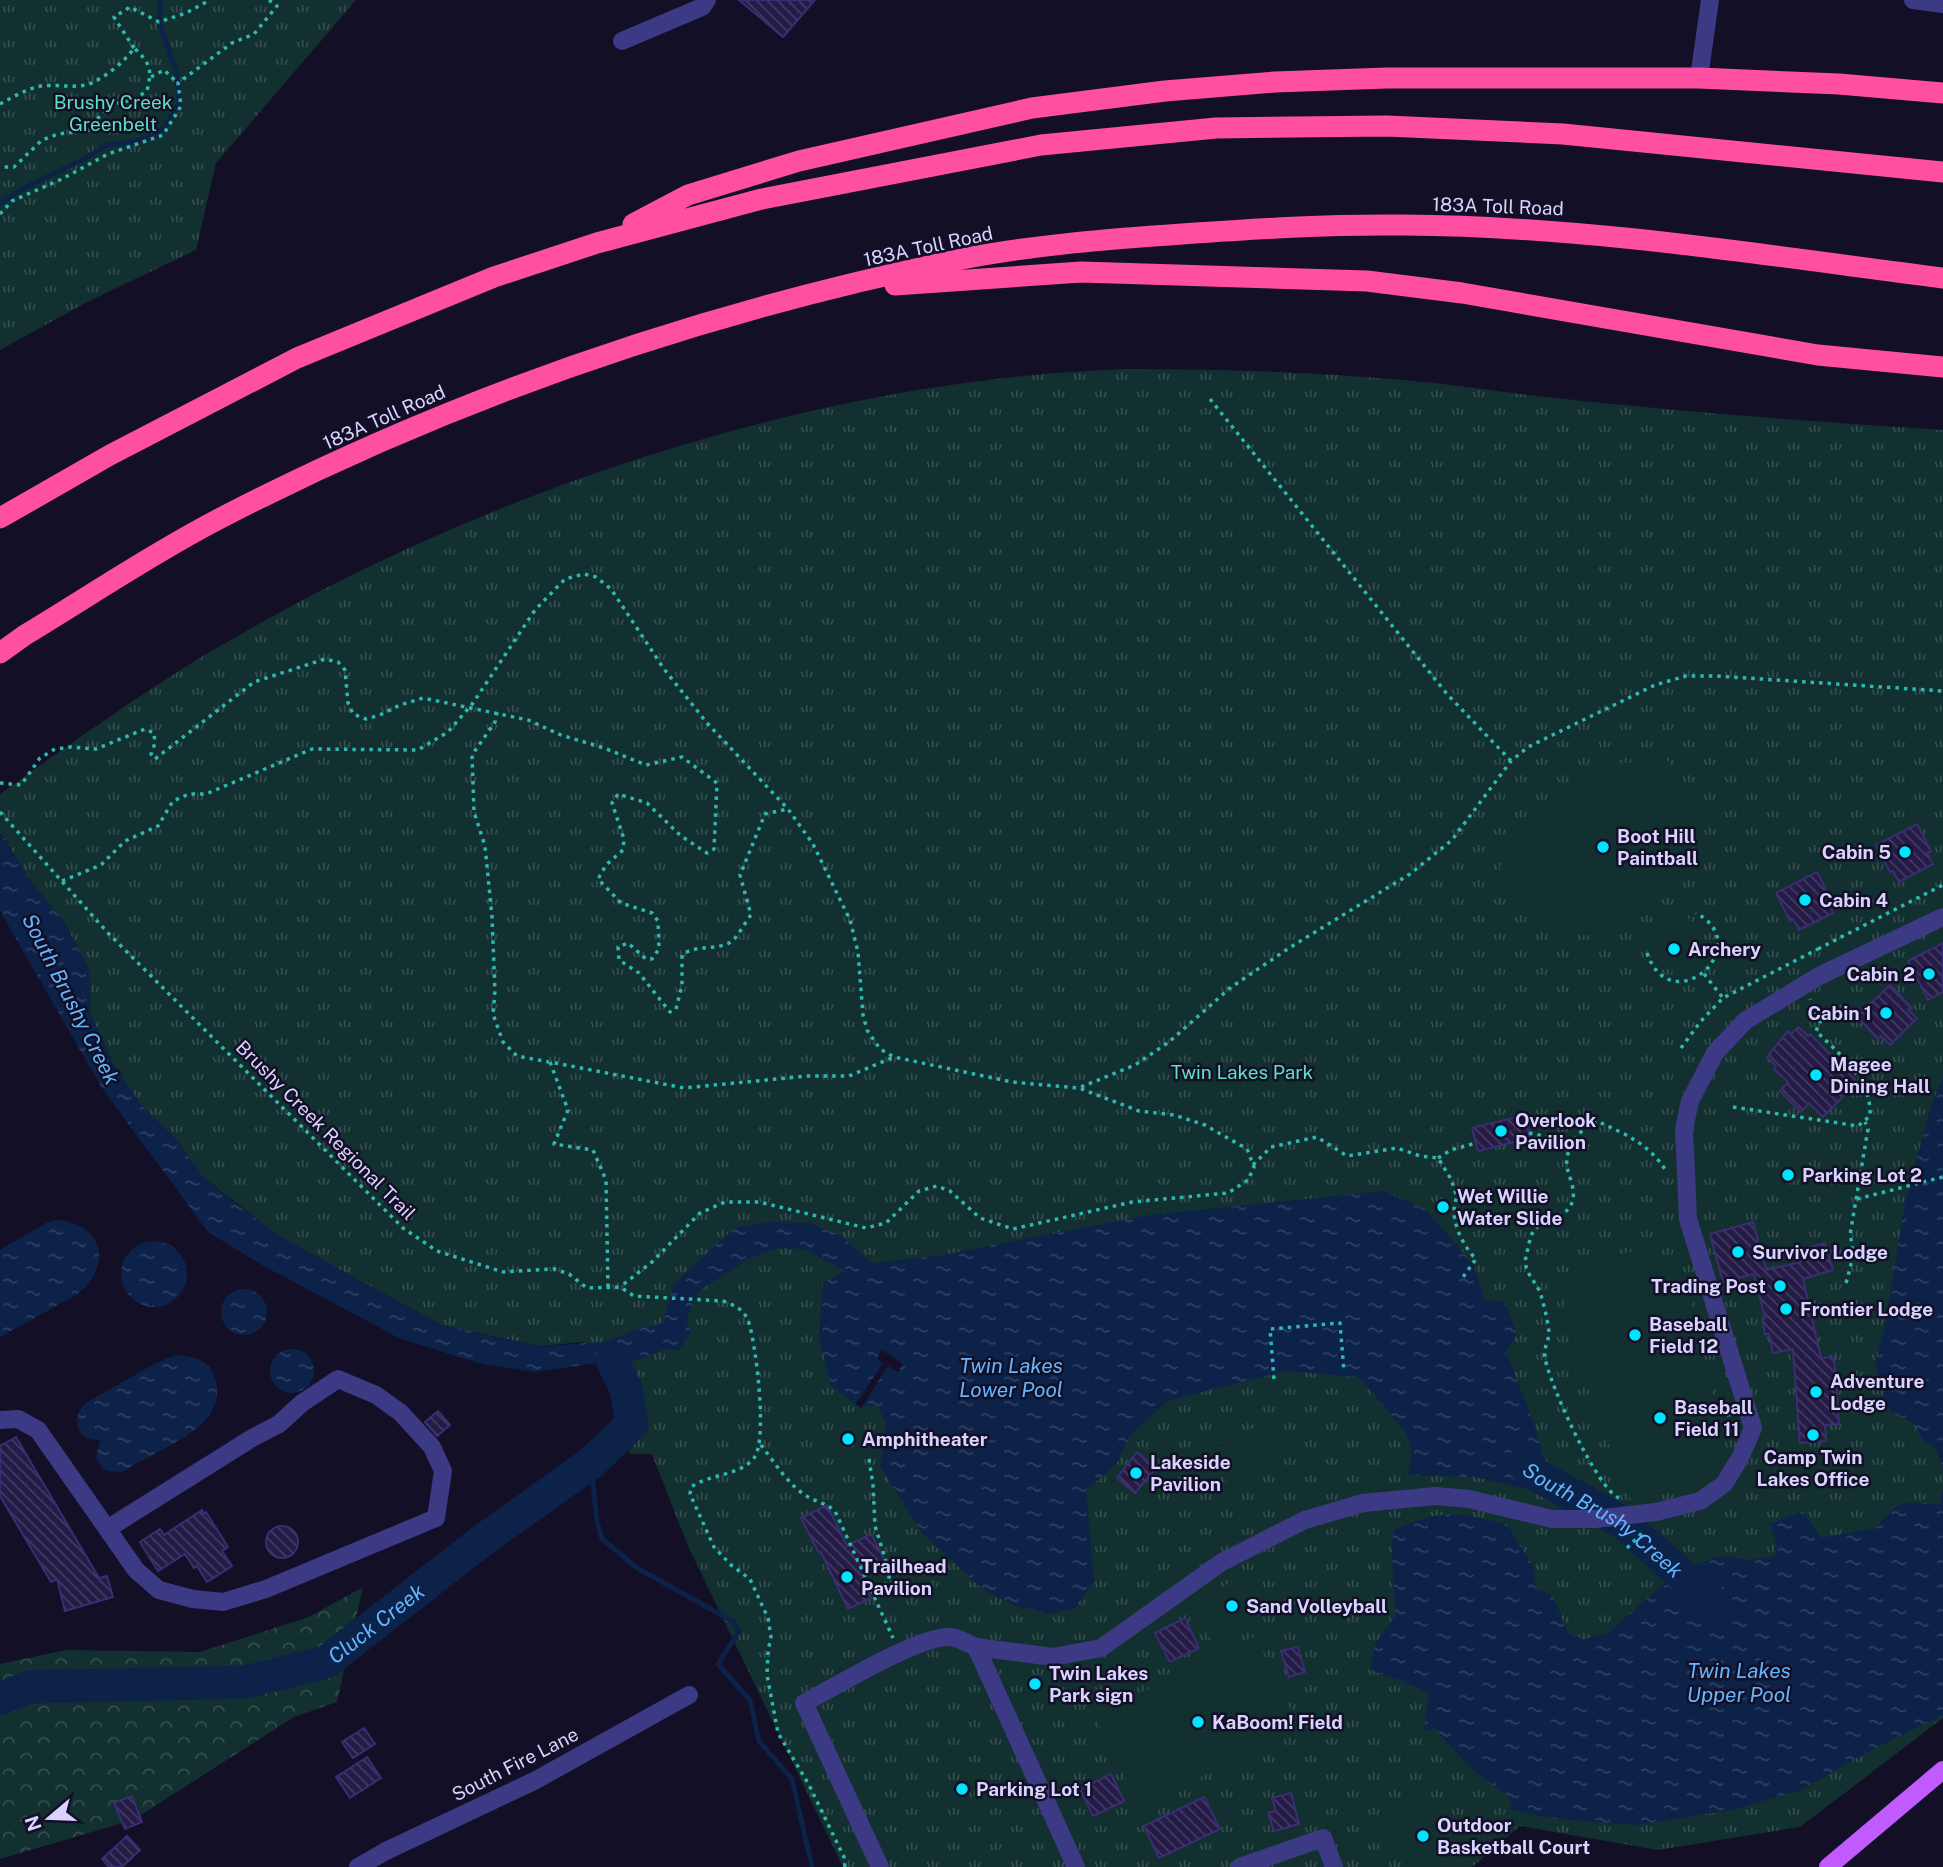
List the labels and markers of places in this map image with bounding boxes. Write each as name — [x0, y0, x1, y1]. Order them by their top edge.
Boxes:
place label: Boot Hill Paintball — [1617, 825, 1698, 869]
marker: Boot Hill Paintball — [1595, 839, 1611, 855]
place label: Cabin 5 — [1822, 841, 1891, 863]
marker: Cabin 5 — [1897, 844, 1913, 860]
place label: Cabin 4 — [1819, 889, 1888, 911]
marker: Cabin 4 — [1797, 892, 1813, 908]
place label: Archery — [1688, 938, 1761, 960]
marker: Archery — [1666, 941, 1682, 957]
place label: Cabin 2 — [1847, 963, 1915, 985]
marker: Cabin 2 — [1921, 966, 1937, 982]
place label: Cabin 1 — [1807, 1002, 1872, 1024]
marker: Cabin 1 — [1878, 1005, 1894, 1021]
place label: Magee Dining Hall — [1830, 1053, 1930, 1097]
marker: Magee Dining Hall — [1808, 1067, 1824, 1083]
place label: Overlook Pavilion — [1515, 1109, 1596, 1153]
marker: Overlook Pavilion — [1493, 1123, 1509, 1139]
place label: Parking Lot 2 — [1802, 1164, 1922, 1186]
marker: Parking Lot 2 — [1780, 1167, 1796, 1183]
place label: Wet Willie Water Slide — [1457, 1185, 1562, 1229]
marker: Wet Willie Water Slide — [1435, 1199, 1451, 1215]
place label: Survivor Lodge — [1752, 1241, 1888, 1263]
marker: Survivor Lodge — [1730, 1244, 1746, 1260]
place label: Trading Post — [1651, 1275, 1766, 1297]
marker: Trading Post — [1772, 1278, 1788, 1294]
place label: Frontier Lodge — [1800, 1298, 1933, 1320]
marker: Frontier Lodge — [1778, 1301, 1794, 1317]
place label: Baseball Field 12 — [1649, 1313, 1728, 1357]
marker: Baseball Field 12 — [1627, 1327, 1643, 1343]
place label: Adventure Lodge — [1830, 1370, 1925, 1414]
marker: Adventure Lodge — [1808, 1384, 1824, 1400]
place label: Baseball Field 11 — [1674, 1396, 1753, 1440]
marker: Baseball Field 11 — [1652, 1410, 1668, 1426]
marker: Camp Twin Lakes Office — [1805, 1427, 1821, 1443]
place label: Amphitheater — [862, 1428, 988, 1450]
marker: Amphitheater — [840, 1431, 856, 1447]
place label: Camp Twin Lakes Office — [1757, 1446, 1869, 1490]
place label: Lakeside Pavilion — [1150, 1451, 1231, 1495]
marker: Lakeside Pavilion — [1128, 1465, 1144, 1481]
place label: Trailhead Pavilion — [861, 1555, 947, 1599]
marker: Trailhead Pavilion — [839, 1569, 855, 1585]
place label: Sand Volleyball — [1246, 1595, 1387, 1617]
marker: Sand Volleyball — [1224, 1598, 1240, 1614]
place label: Twin Lakes Park sign — [1049, 1662, 1148, 1706]
marker: Twin Lakes Park sign — [1027, 1676, 1043, 1692]
place label: KaBoom! Field — [1212, 1711, 1343, 1733]
marker: KaBoom! Field — [1190, 1714, 1206, 1730]
place label: Parking Lot 1 — [976, 1778, 1092, 1800]
marker: Parking Lot 1 — [954, 1781, 970, 1797]
place label: Outdoor Basketball Court — [1437, 1814, 1590, 1858]
marker: Outdoor Basketball Court — [1415, 1828, 1431, 1844]

